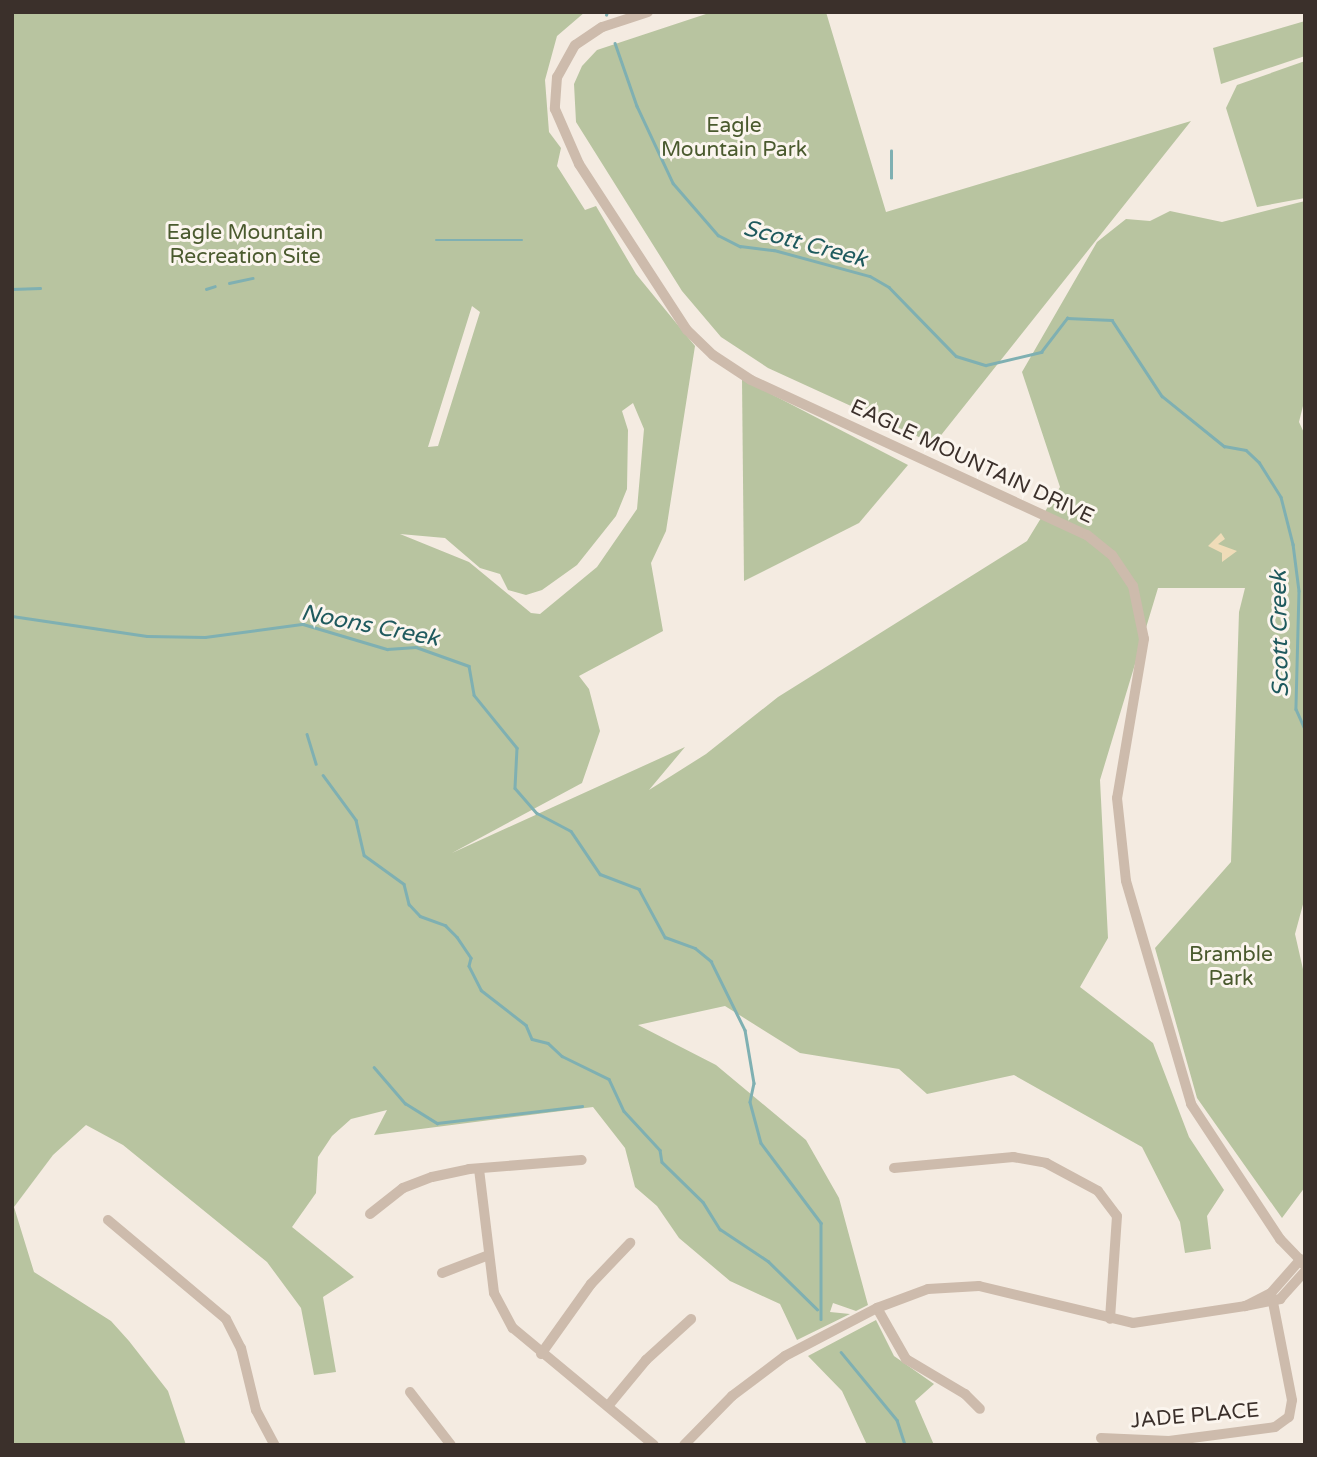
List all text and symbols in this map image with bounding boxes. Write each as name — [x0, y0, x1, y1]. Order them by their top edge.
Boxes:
park label: Eagle Mountain Park — [661, 113, 807, 163]
water label: Scott Creek — [740, 214, 870, 274]
park label: Eagle Mountain Recreation Site — [167, 220, 323, 270]
street label: EAGLE MOUNTAIN DRIVE — [846, 394, 1098, 530]
water label: Scott Creek — [1265, 570, 1295, 698]
water label: Noons Creek — [299, 599, 441, 653]
park label: Bramble Park — [1189, 942, 1273, 992]
street label: JADE PLACE — [1130, 1398, 1260, 1434]

